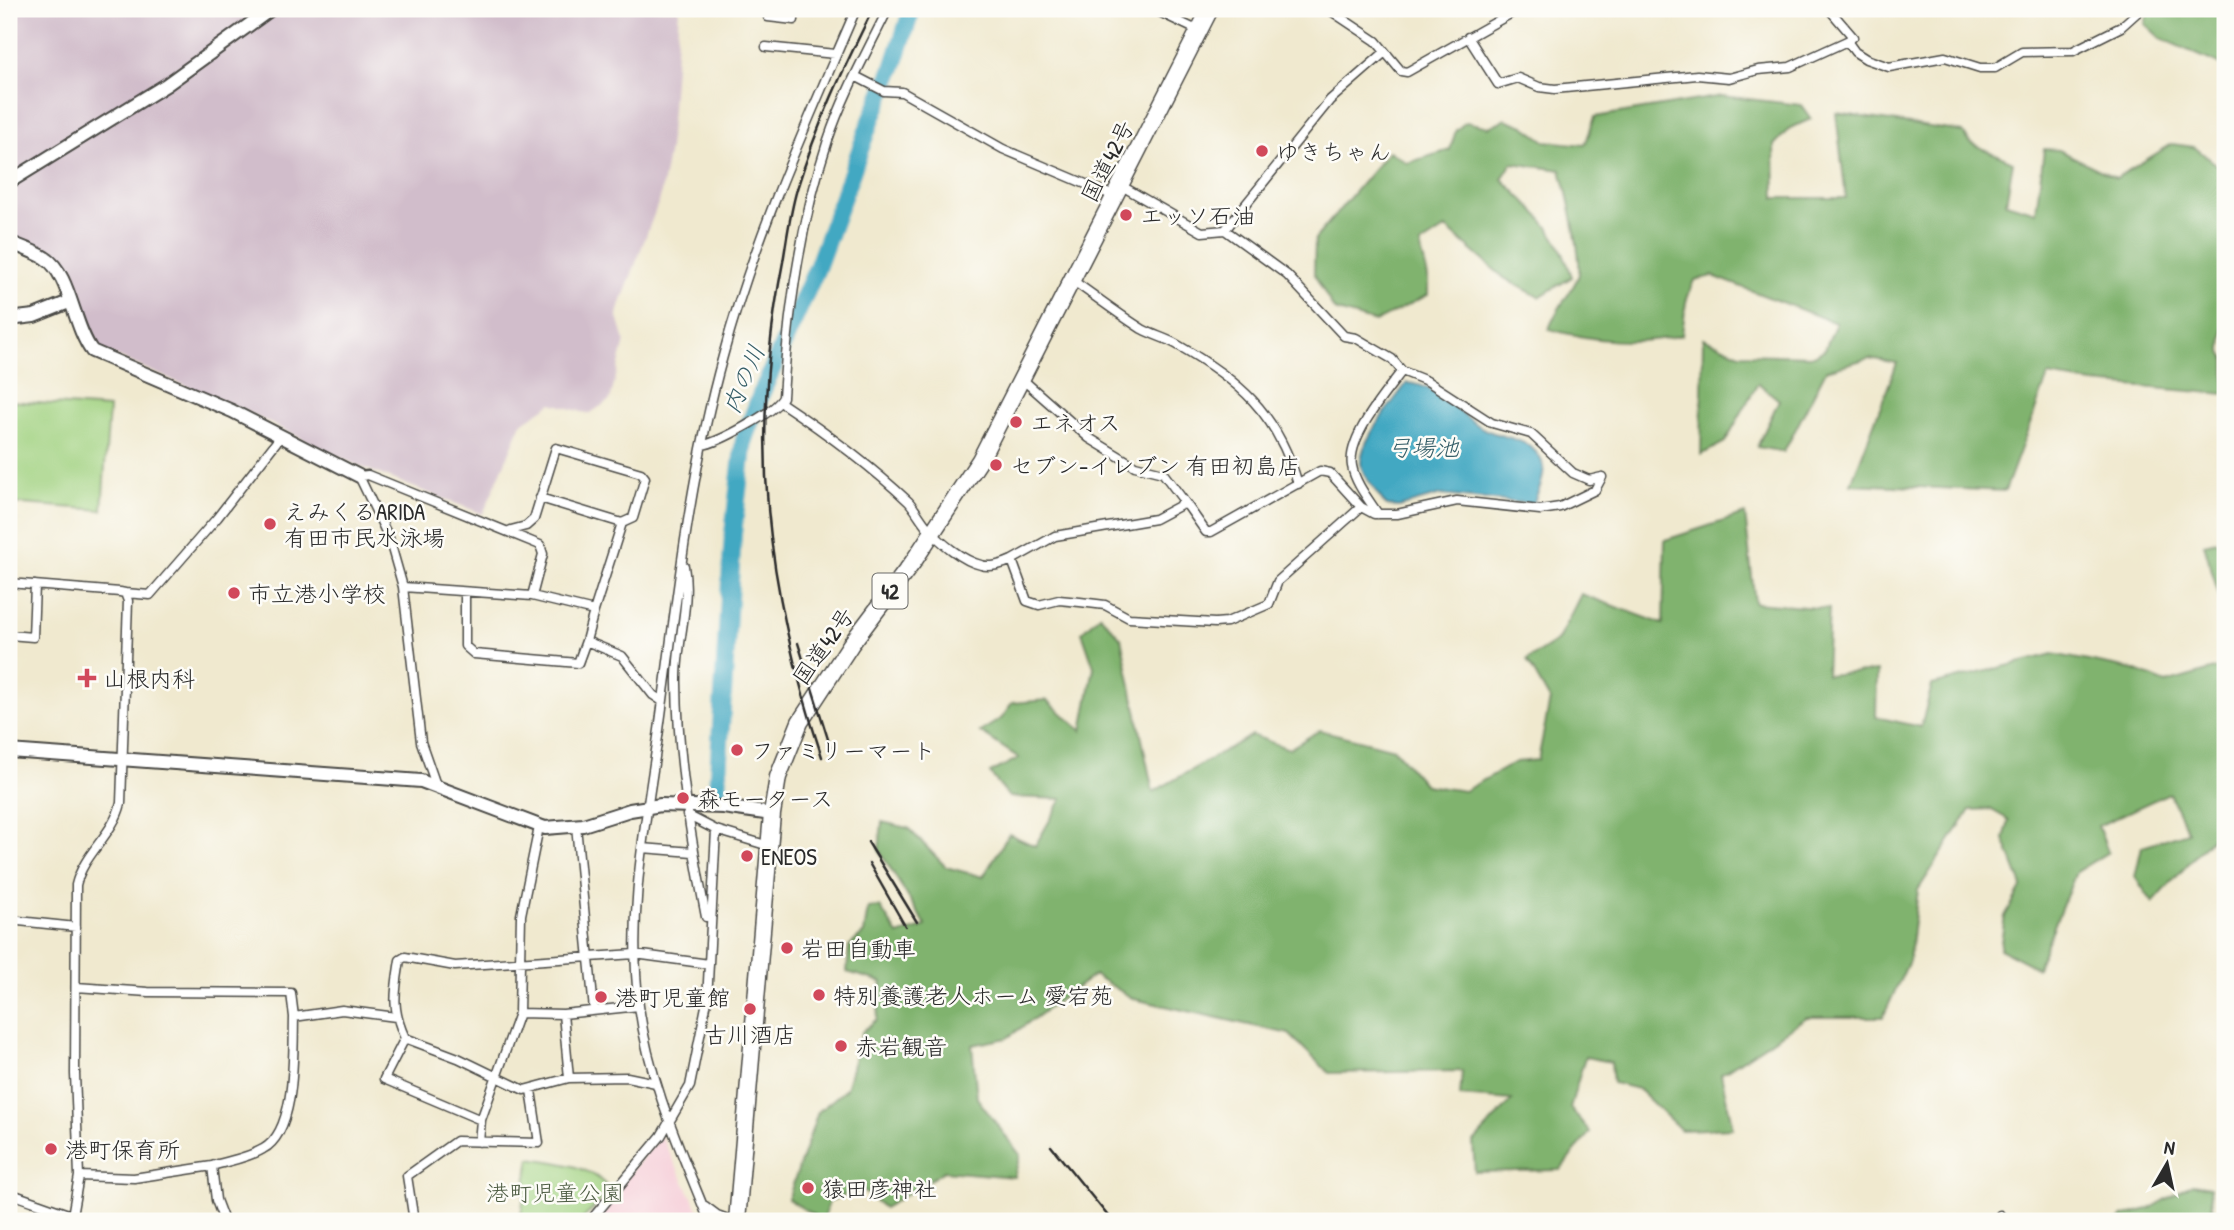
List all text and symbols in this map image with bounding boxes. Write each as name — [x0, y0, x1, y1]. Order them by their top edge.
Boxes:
street label: 国道42号 — [1073, 115, 1141, 207]
place label: ゆきちゃん — [1276, 136, 1391, 167]
marker: ゆきちゃん — [1254, 143, 1270, 159]
place label: エッソ石油 — [1140, 200, 1255, 231]
marker: エッソ石油 — [1118, 207, 1134, 223]
water label: 内の川 — [714, 340, 772, 418]
place label: エネオス — [1030, 407, 1121, 438]
marker: エネオス — [1008, 414, 1024, 430]
water label: 弓場池 — [1387, 431, 1460, 463]
place label: セブン-イレブン 有田初島店 — [1010, 450, 1301, 481]
marker: セブン-イレブン 有田初島店 — [988, 457, 1004, 473]
place label: えみくるARIDA 有田市民水泳場 — [284, 496, 445, 553]
marker: えみくるARIDA 有田市民水泳場 — [262, 516, 278, 532]
road number: 42 — [872, 574, 908, 608]
place label: 市立港小学校 — [248, 578, 386, 609]
marker: 市立港小学校 — [226, 585, 242, 601]
street label: 国道42号 — [785, 601, 861, 691]
place label: 山根内科 — [103, 663, 195, 694]
marker: 山根内科 — [77, 668, 97, 688]
place label: ファミリーマート — [751, 735, 935, 766]
marker: ファミリーマート — [729, 742, 745, 758]
place label: 森モータース — [697, 783, 833, 814]
marker: 森モータース — [675, 790, 691, 806]
place label: ENEOS — [761, 841, 817, 872]
marker: ENEOS — [739, 848, 755, 864]
place label: 岩田自動車 — [801, 933, 916, 964]
marker: 岩田自動車 — [779, 940, 795, 956]
place label: 特別養護老人ホーム 愛宕苑 — [833, 980, 1113, 1011]
place label: 港町児童館 — [615, 982, 730, 1013]
marker: 特別養護老人ホーム 愛宕苑 — [811, 987, 827, 1003]
marker: 港町児童館 — [593, 989, 609, 1005]
marker: 古川酒店 — [742, 1001, 758, 1017]
place label: 古川酒店 — [704, 1019, 796, 1050]
place label: 赤岩観音 — [855, 1031, 947, 1062]
marker: 赤岩観音 — [833, 1038, 849, 1054]
north arrow — [2132, 1128, 2202, 1198]
place label: 港町保育所 — [65, 1134, 180, 1165]
text: N — [2163, 1134, 2177, 1161]
marker: 港町保育所 — [43, 1141, 59, 1157]
place label: 猿田彦神社 — [822, 1173, 937, 1204]
park label: 港町児童公園 — [486, 1177, 624, 1208]
marker: 猿田彦神社 — [800, 1180, 816, 1196]

